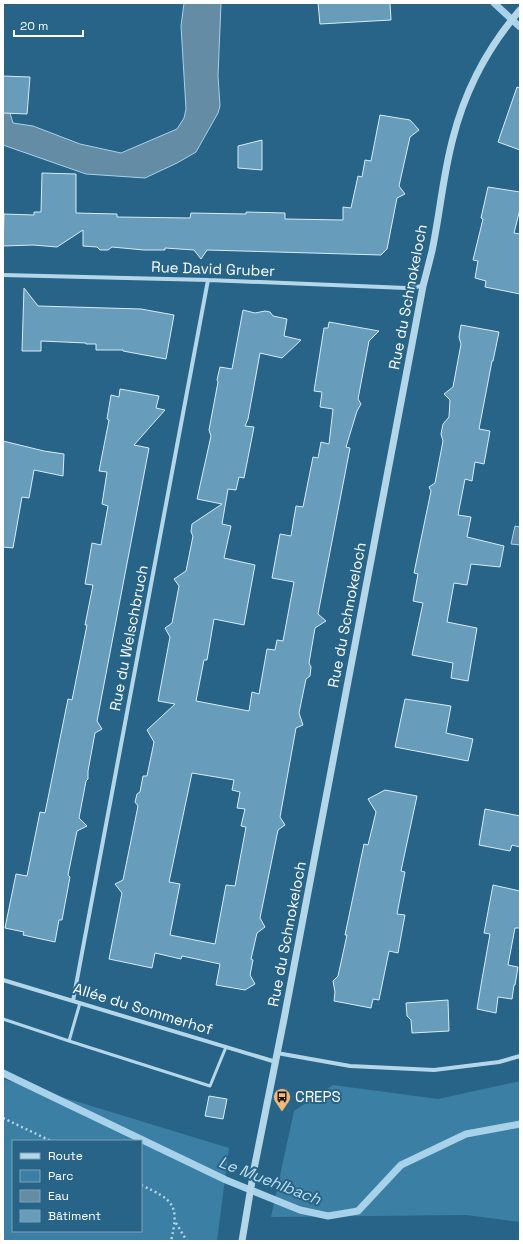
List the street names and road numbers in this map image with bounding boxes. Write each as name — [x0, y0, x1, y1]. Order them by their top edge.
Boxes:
street label: Rue du Schnokeloch — [384, 223, 431, 371]
street label: Rue David Gruber — [151, 257, 276, 280]
street label: Rue du Schnokeloch — [323, 541, 370, 689]
street label: Rue du Welschbruch — [105, 563, 152, 712]
street label: Rue du Schnokeloch — [263, 860, 310, 1008]
street label: Allée du Sommerhof — [71, 978, 215, 1039]

